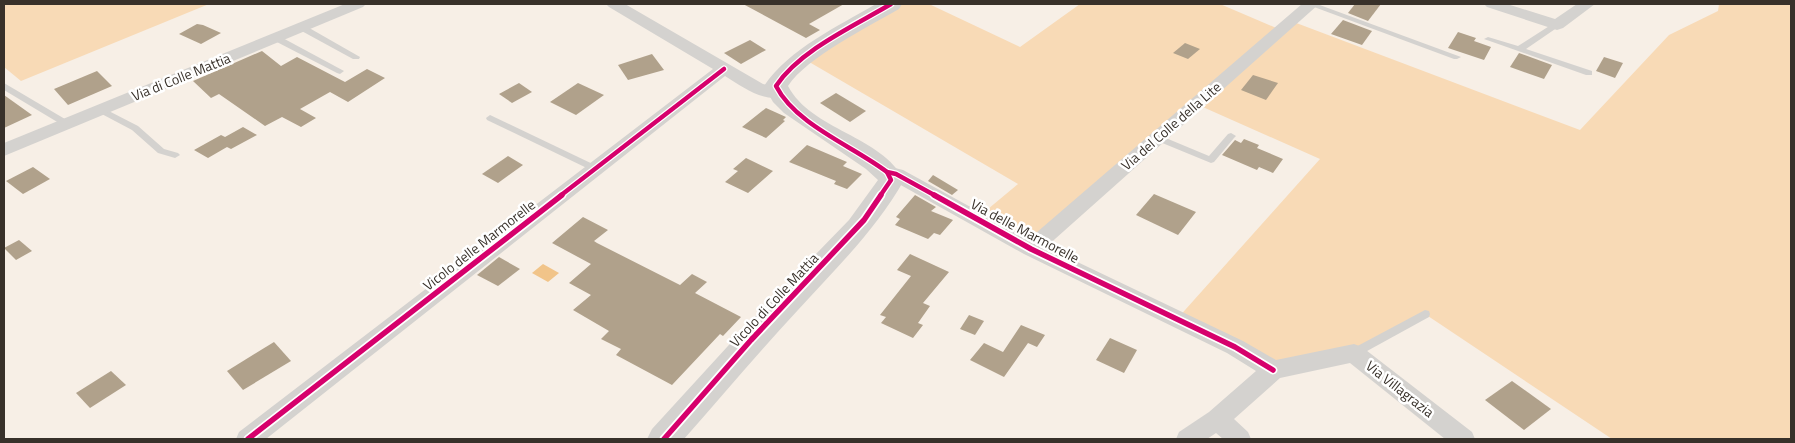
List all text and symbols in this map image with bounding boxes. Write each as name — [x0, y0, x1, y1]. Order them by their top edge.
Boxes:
street label: Via di Colle Mattia — [128, 47, 233, 106]
street label: Via del Colle della Lite — [1116, 76, 1225, 175]
street label: Via delle Marmorelle — [967, 193, 1083, 268]
street label: Vicolo delle Marmorelle — [418, 194, 539, 295]
street label: Vicolo di Colle Mattia — [724, 248, 823, 351]
street label: Via Villagrazia — [1362, 355, 1439, 422]

